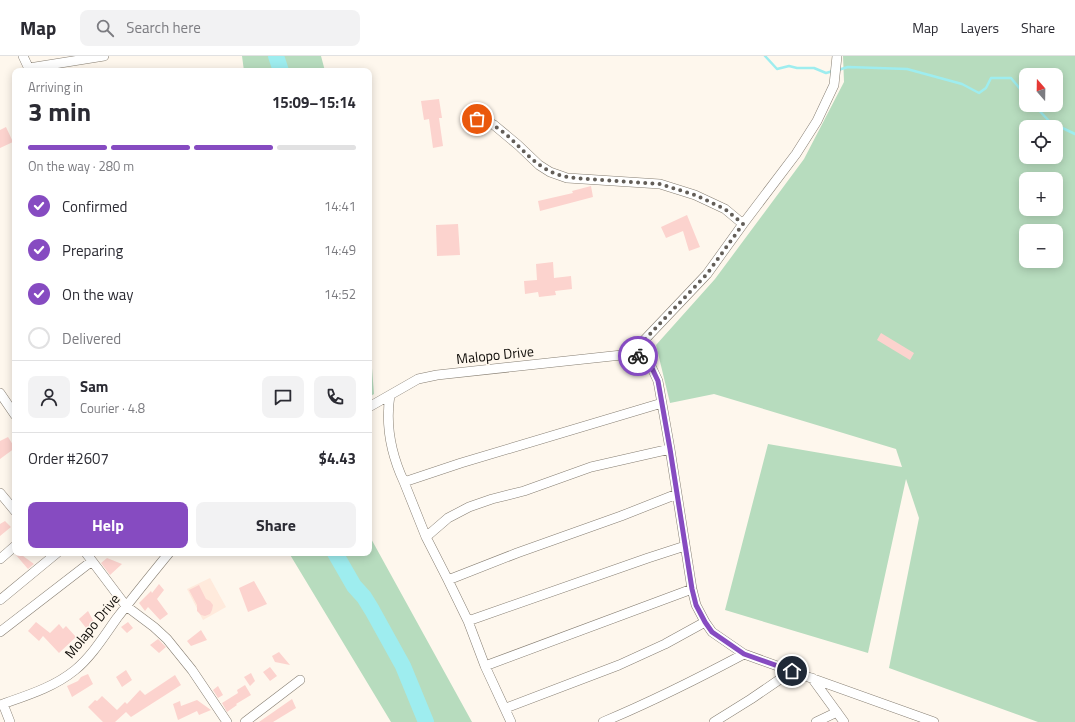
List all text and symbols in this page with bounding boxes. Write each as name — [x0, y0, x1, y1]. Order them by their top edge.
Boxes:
search box — [80, 10, 360, 46]
text: Map — [20, 13, 56, 42]
text: Search here — [126, 16, 201, 39]
icon: search — [94, 17, 116, 39]
text: Map — [912, 17, 938, 38]
text: Layers — [960, 17, 999, 38]
text: Share — [1021, 17, 1055, 38]
north arrow — [1019, 68, 1063, 112]
map controls — [1019, 68, 1063, 268]
text: Arriving in — [28, 77, 83, 97]
text: 15:09–15:14 — [272, 91, 356, 114]
text: 3 min — [28, 92, 91, 131]
pin — [460, 102, 494, 136]
icon: bag — [466, 108, 488, 130]
button: locate — [1019, 120, 1063, 164]
text: On the way · 280 m — [28, 156, 134, 176]
button: + — [1019, 172, 1063, 216]
icon: check — [28, 195, 50, 217]
text: Confirmed — [62, 195, 127, 218]
text: 14:41 — [324, 196, 356, 216]
button: − — [1019, 224, 1063, 268]
icon: check — [28, 239, 50, 261]
text: Preparing — [62, 239, 123, 262]
text: 14:49 — [324, 240, 356, 260]
icon: check — [28, 283, 50, 305]
text: On the way — [62, 283, 134, 306]
text: 14:52 — [324, 284, 356, 304]
text: Delivered — [62, 327, 121, 350]
courier — [618, 336, 658, 376]
street label: Malopo Drive — [455, 340, 535, 369]
icon: bike — [627, 345, 649, 367]
text: Sam — [80, 375, 108, 398]
button: person — [28, 376, 70, 418]
button: chat — [262, 376, 304, 418]
button: phone — [314, 376, 356, 418]
text: Courier · 4.8 — [80, 398, 145, 418]
text: Order #2607 — [28, 447, 109, 470]
text: $4.43 — [319, 447, 356, 470]
button: Help — [28, 502, 188, 548]
button: Share — [196, 502, 356, 548]
street label: Molapo Drive — [59, 589, 124, 663]
pin — [775, 654, 809, 688]
icon: home — [781, 660, 803, 682]

